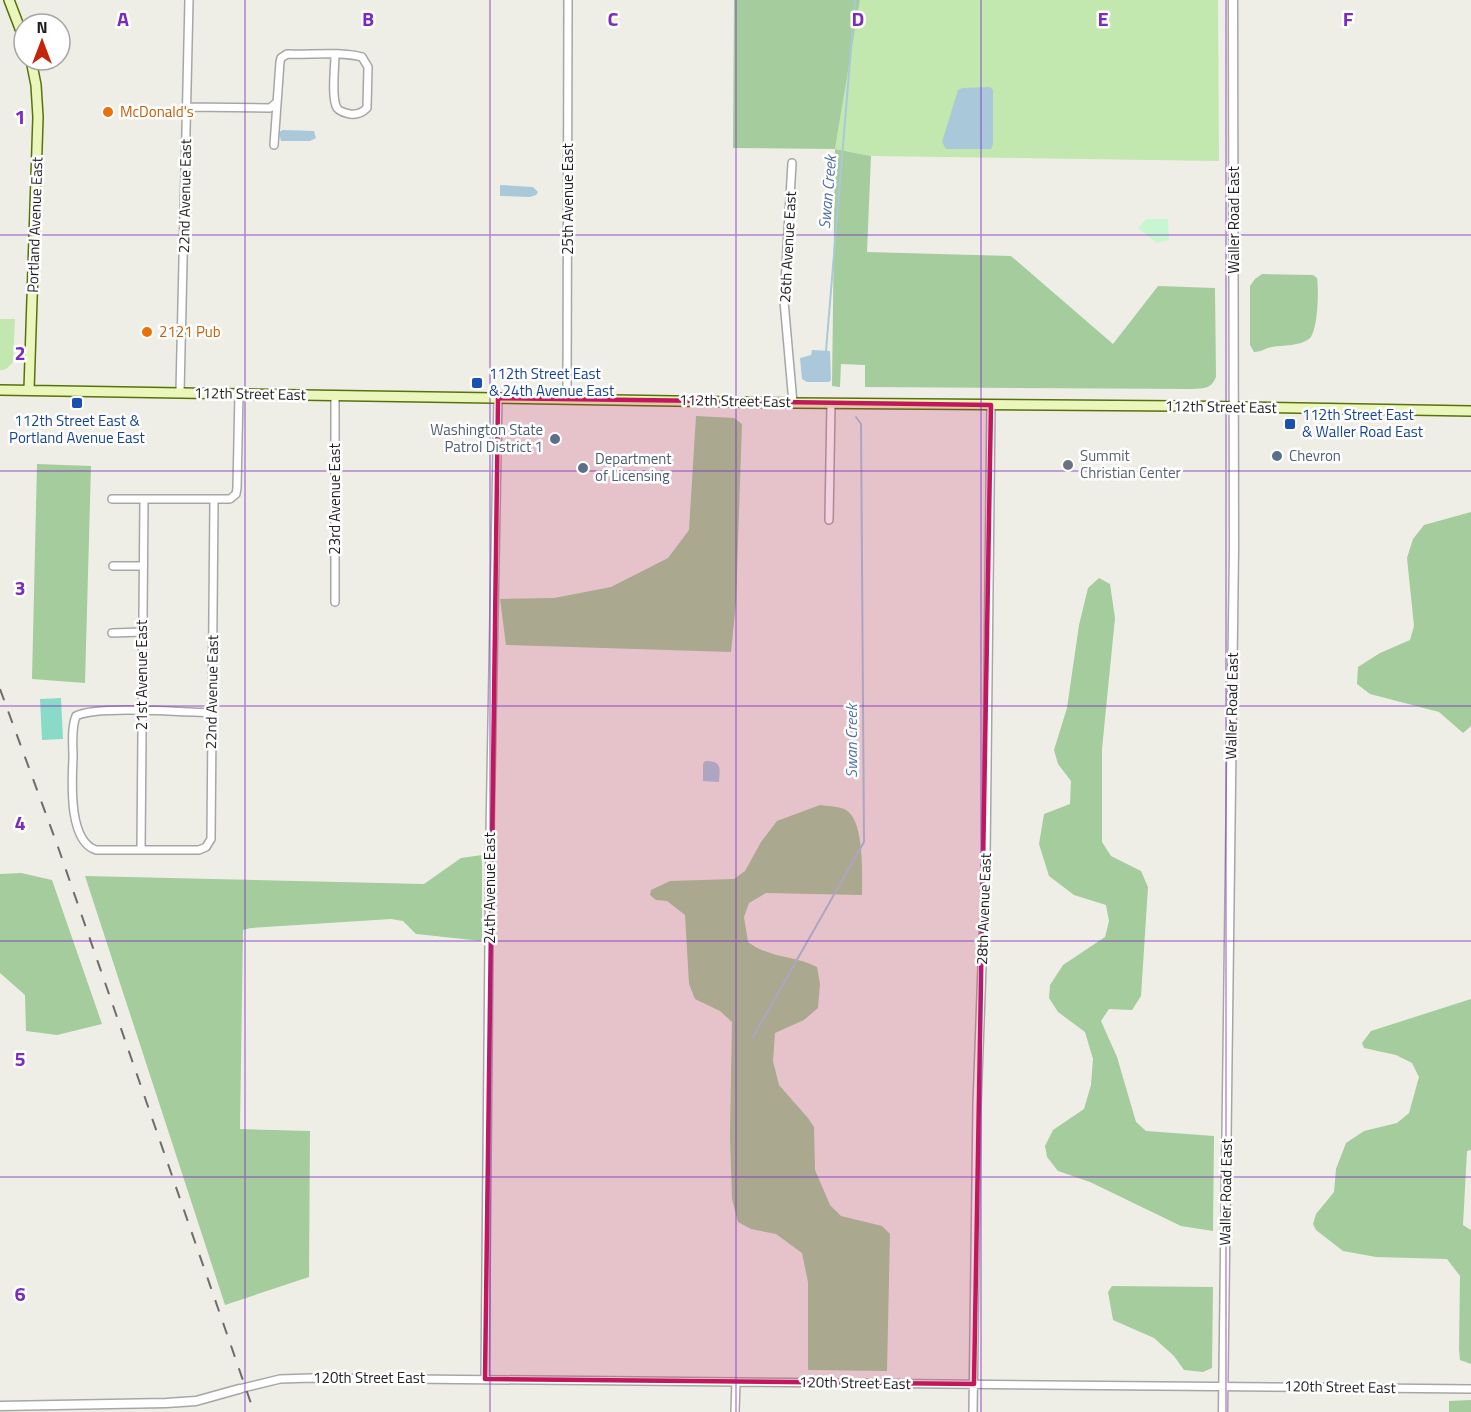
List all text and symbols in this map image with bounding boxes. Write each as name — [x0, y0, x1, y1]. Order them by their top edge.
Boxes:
text: A — [117, 3, 129, 34]
text: B — [362, 3, 374, 34]
text: C — [608, 3, 619, 34]
text: D — [852, 3, 864, 34]
text: E — [1097, 3, 1109, 34]
text: F — [1343, 3, 1354, 34]
north arrow — [12, 12, 72, 72]
text: N — [36, 15, 48, 39]
place label: McDonald's — [120, 100, 194, 123]
text: 1 — [14, 101, 26, 132]
marker: McDonald's — [101, 105, 115, 119]
street label: 22nd Avenue East — [172, 138, 197, 253]
street label: 25th Avenue East — [556, 142, 579, 255]
water label: Swan Creek — [812, 152, 842, 230]
street label: Portland Avenue East — [21, 156, 48, 293]
street label: Waller Road East — [1222, 166, 1245, 274]
street label: 26th Avenue East — [773, 190, 802, 303]
place label: 2121 Pub — [159, 320, 221, 343]
marker: 2121 Pub — [140, 325, 154, 339]
text: 2 — [14, 337, 26, 368]
place label: 112th Street East & 24th Avenue East — [489, 362, 615, 402]
marker: 112th Street East & 24th Avenue East — [470, 376, 484, 390]
street label: 112th Street East — [194, 381, 307, 406]
street label: 112th Street East — [679, 388, 792, 413]
street label: 112th Street East — [1165, 394, 1278, 419]
marker: 112th Street East & Portland Avenue East — [70, 396, 84, 410]
place label: 112th Street East & Waller Road East — [1302, 403, 1424, 443]
place label: 112th Street East & Portland Avenue East — [9, 409, 146, 449]
marker: 112th Street East & Waller Road East — [1283, 417, 1297, 431]
place label: Washington State Patrol District 1 — [430, 418, 543, 458]
marker: Washington State Patrol District 1 — [548, 432, 562, 446]
street label: 23rd Avenue East — [323, 443, 346, 555]
place label: Summit Christian Center — [1080, 444, 1181, 484]
place label: Chevron — [1289, 444, 1341, 467]
place label: Department of Licensing — [595, 447, 672, 487]
marker: Chevron — [1270, 449, 1284, 463]
marker: Summit Christian Center — [1061, 458, 1075, 472]
marker: Department of Licensing — [576, 461, 590, 475]
text: 3 — [14, 572, 26, 603]
street label: 21st Avenue East — [130, 619, 153, 730]
street label: 22nd Avenue East — [199, 634, 224, 749]
street label: Waller Road East — [1219, 651, 1244, 760]
water label: Swan Creek — [839, 702, 863, 778]
text: 4 — [14, 807, 26, 838]
street label: 24th Avenue East — [478, 831, 501, 944]
street label: 28th Avenue East — [970, 852, 997, 965]
text: 5 — [14, 1043, 26, 1074]
street label: Waller Road East — [1213, 1137, 1238, 1246]
text: 6 — [14, 1278, 26, 1309]
street label: 120th Street East — [313, 1366, 426, 1389]
street label: 120th Street East — [799, 1370, 912, 1395]
street label: 120th Street East — [1284, 1374, 1397, 1399]

